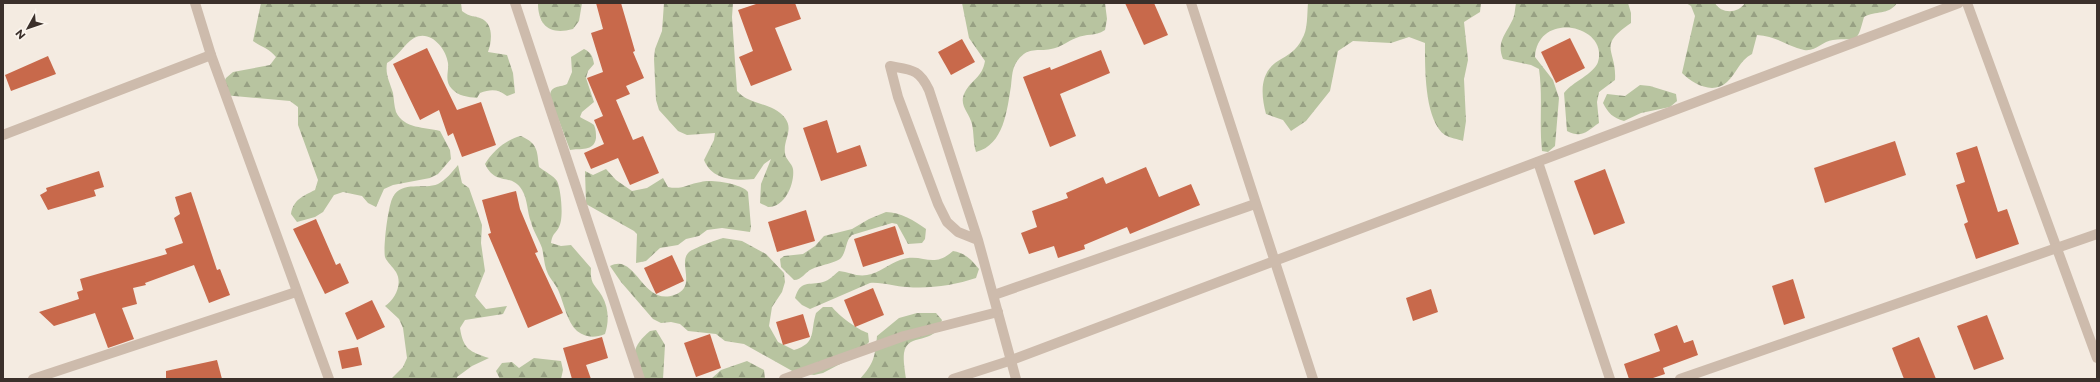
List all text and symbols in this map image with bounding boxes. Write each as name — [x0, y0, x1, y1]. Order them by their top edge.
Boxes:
north arrow — [8, 8, 48, 48]
text: N — [12, 27, 29, 42]

